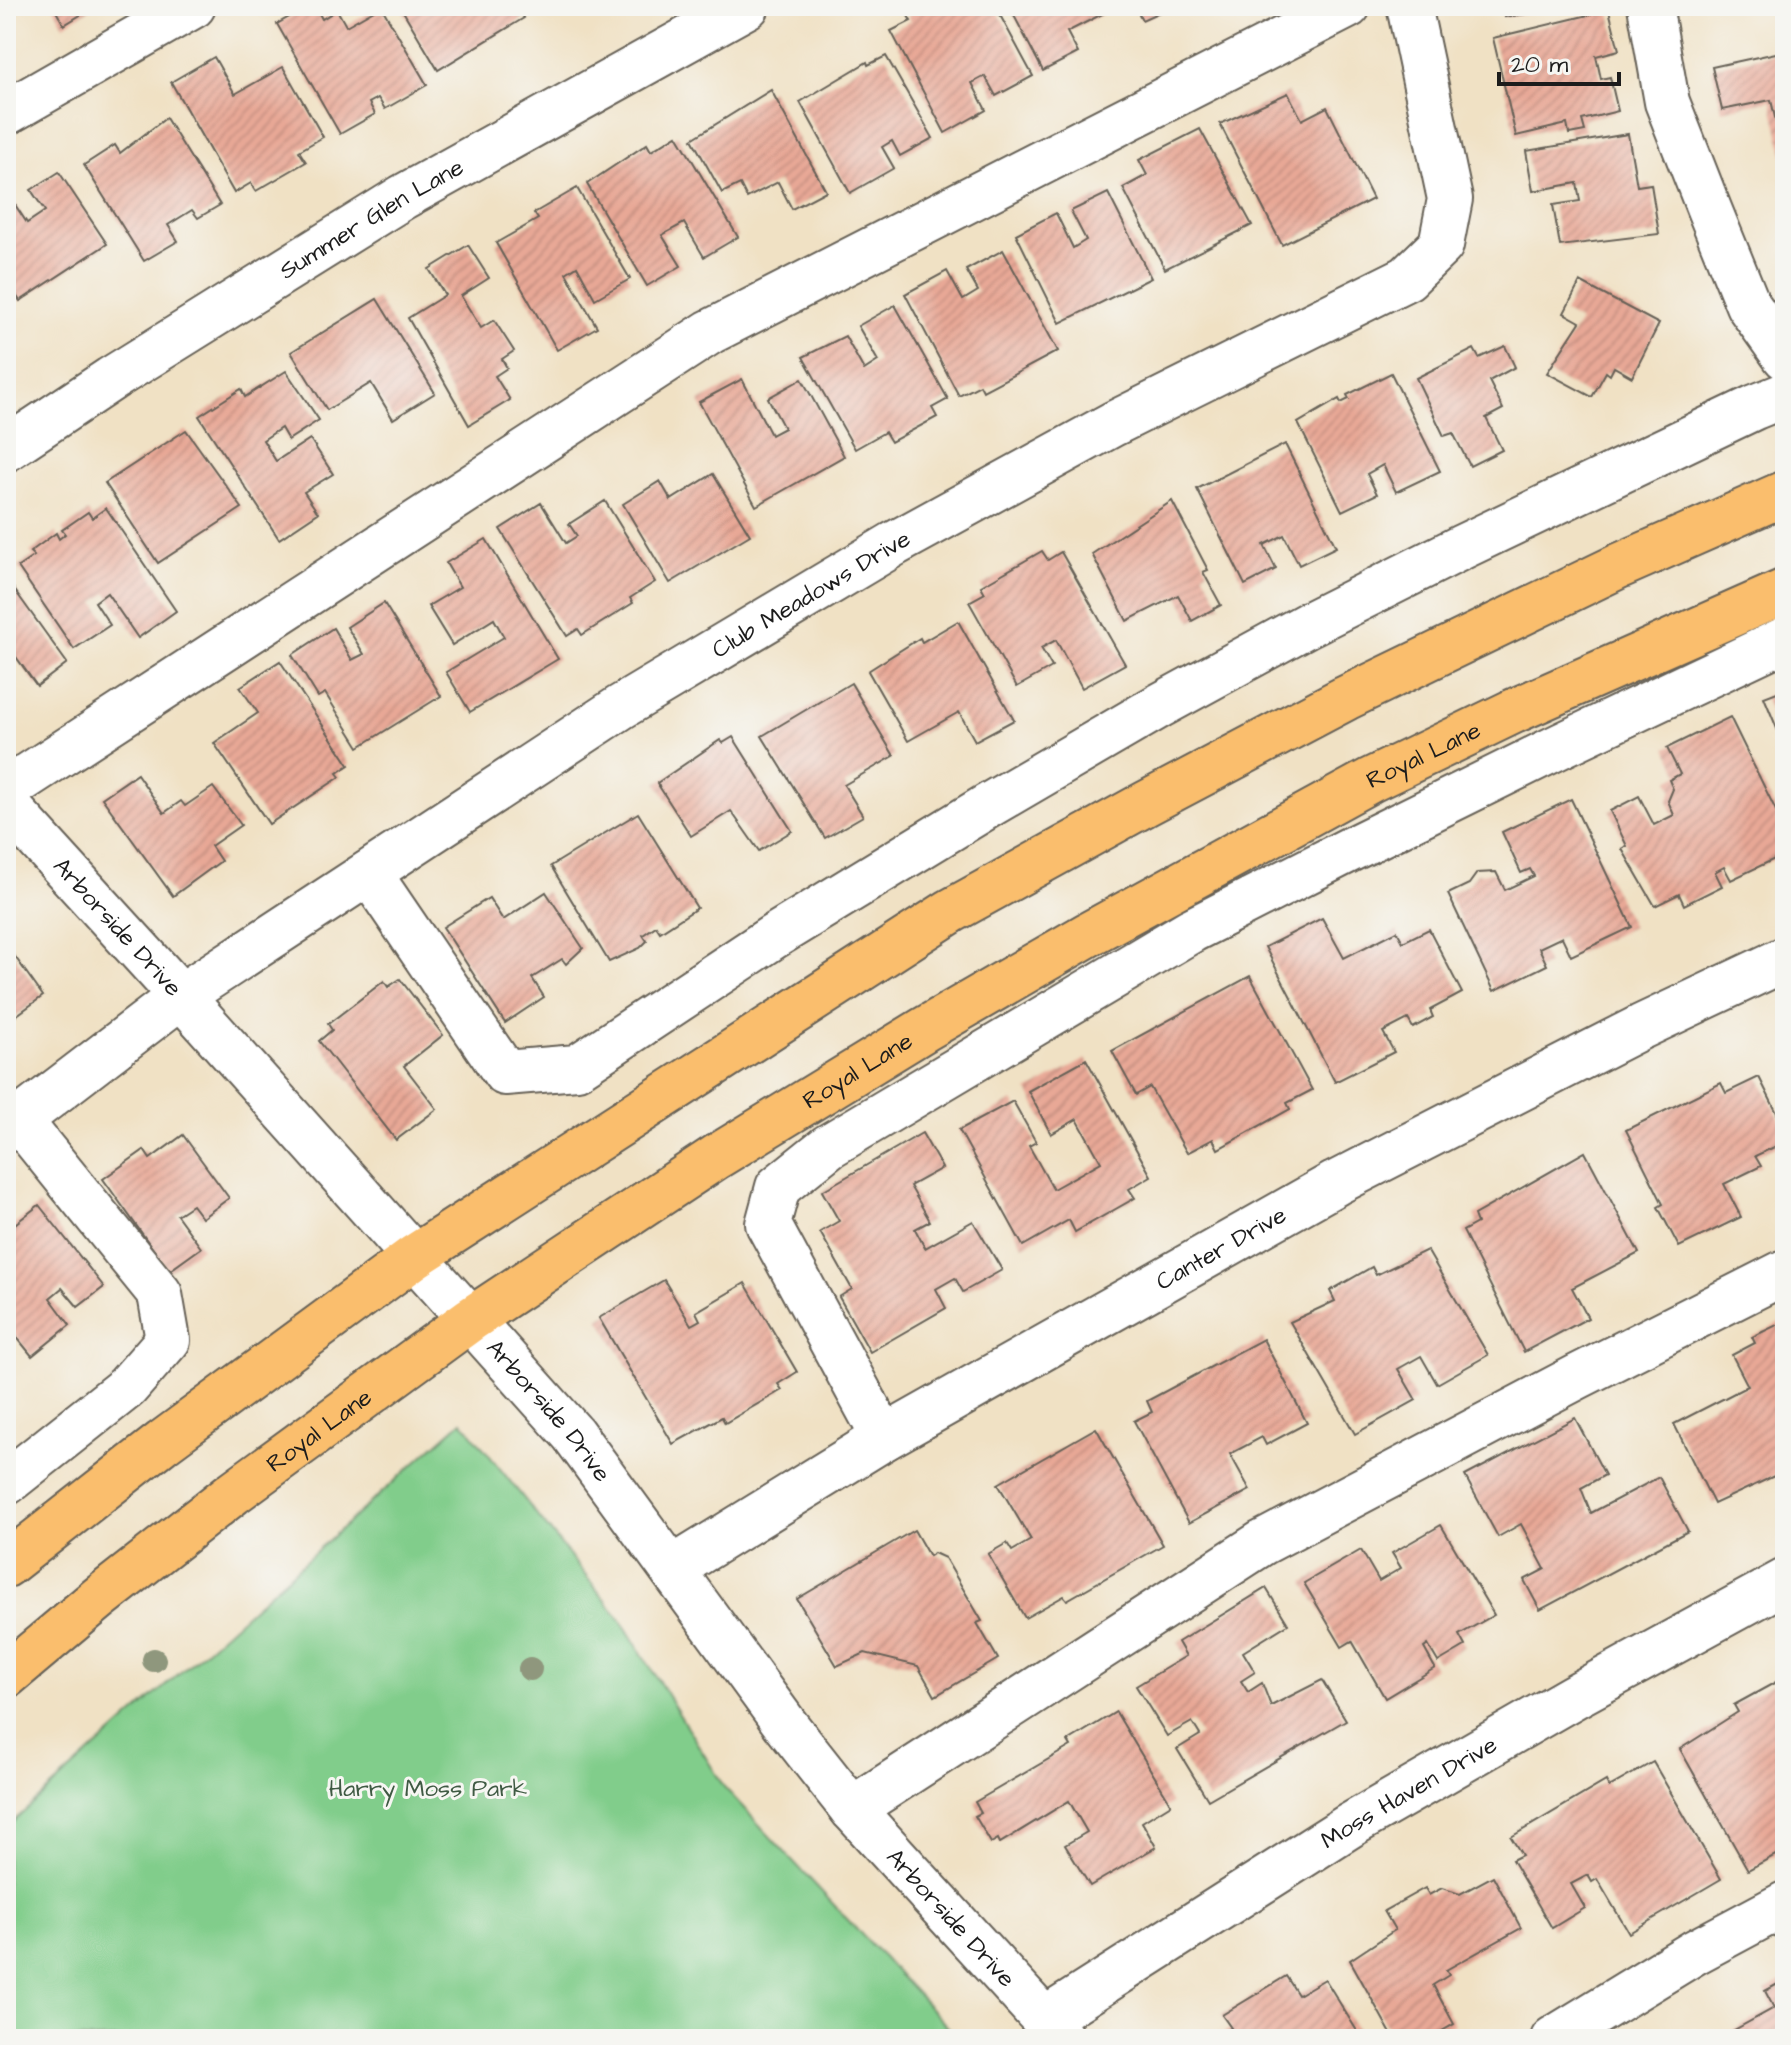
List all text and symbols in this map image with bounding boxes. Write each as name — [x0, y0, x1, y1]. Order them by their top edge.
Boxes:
scale bar — [1499, 36, 1619, 86]
text: 20 m — [1511, 48, 1568, 82]
street label: Summer Glen Lane — [273, 151, 470, 288]
street label: Club Meadows Drive — [706, 522, 917, 667]
street label: Royal Lane — [1361, 714, 1486, 798]
street label: Arborside Drive — [45, 850, 189, 1004]
street label: Royal Lane — [797, 1025, 919, 1118]
street label: Canter Drive — [1150, 1198, 1293, 1299]
street label: Arborside Drive — [478, 1332, 618, 1489]
street label: Royal Lane — [260, 1381, 379, 1481]
street label: Moss Haven Drive — [1314, 1728, 1503, 1858]
park label: Harry Moss Park — [329, 1772, 528, 1807]
street label: Arborside Drive — [878, 1841, 1023, 1995]

